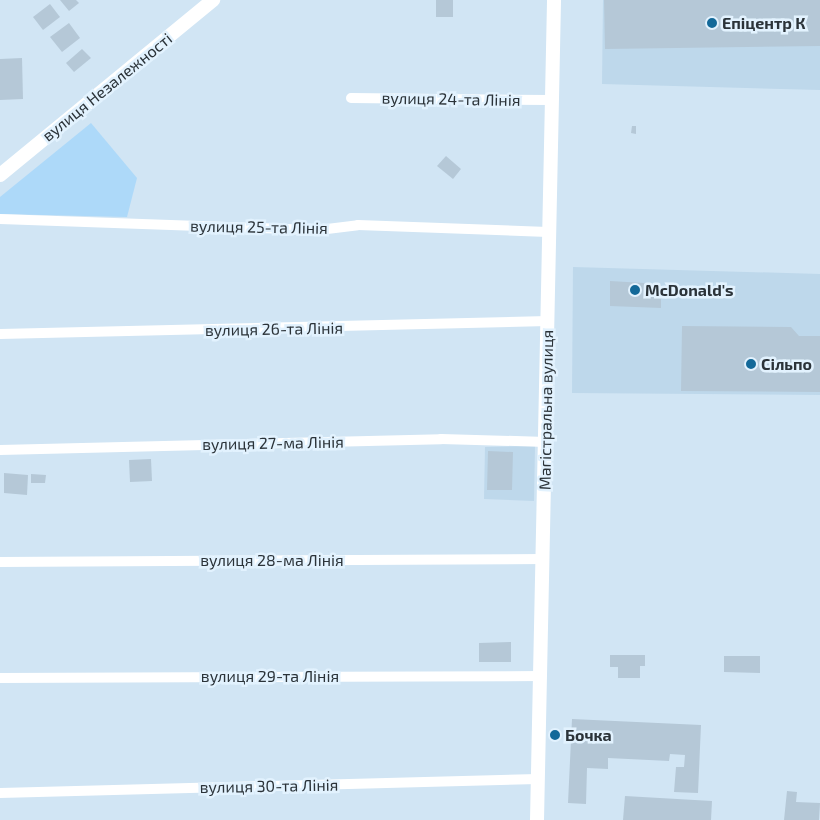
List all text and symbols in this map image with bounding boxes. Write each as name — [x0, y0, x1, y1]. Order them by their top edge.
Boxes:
place label: Епіцентр К — [722, 13, 806, 33]
marker: Епіцентр К — [706, 17, 718, 29]
street label: вулиця Незалежності — [38, 29, 176, 145]
street label: вулиця 24-та Лінія — [381, 88, 521, 110]
street label: вулиця 25-та Лінія — [190, 216, 328, 238]
place label: McDonald's — [645, 280, 734, 300]
marker: McDonald's — [629, 284, 641, 296]
street label: вулиця 26-та Лінія — [205, 318, 343, 340]
street label: Магістральна вулиця — [535, 330, 557, 490]
place label: Сільпо — [761, 354, 812, 374]
marker: Сільпо — [745, 358, 757, 370]
street label: вулиця 27-ма Лінія — [202, 432, 344, 454]
street label: вулиця 28-ма Лінія — [200, 550, 344, 570]
street label: вулиця 29-та Лінія — [201, 666, 339, 686]
place label: Бочка — [565, 725, 612, 745]
marker: Бочка — [549, 729, 561, 741]
street label: вулиця 30-та Лінія — [200, 775, 338, 797]

